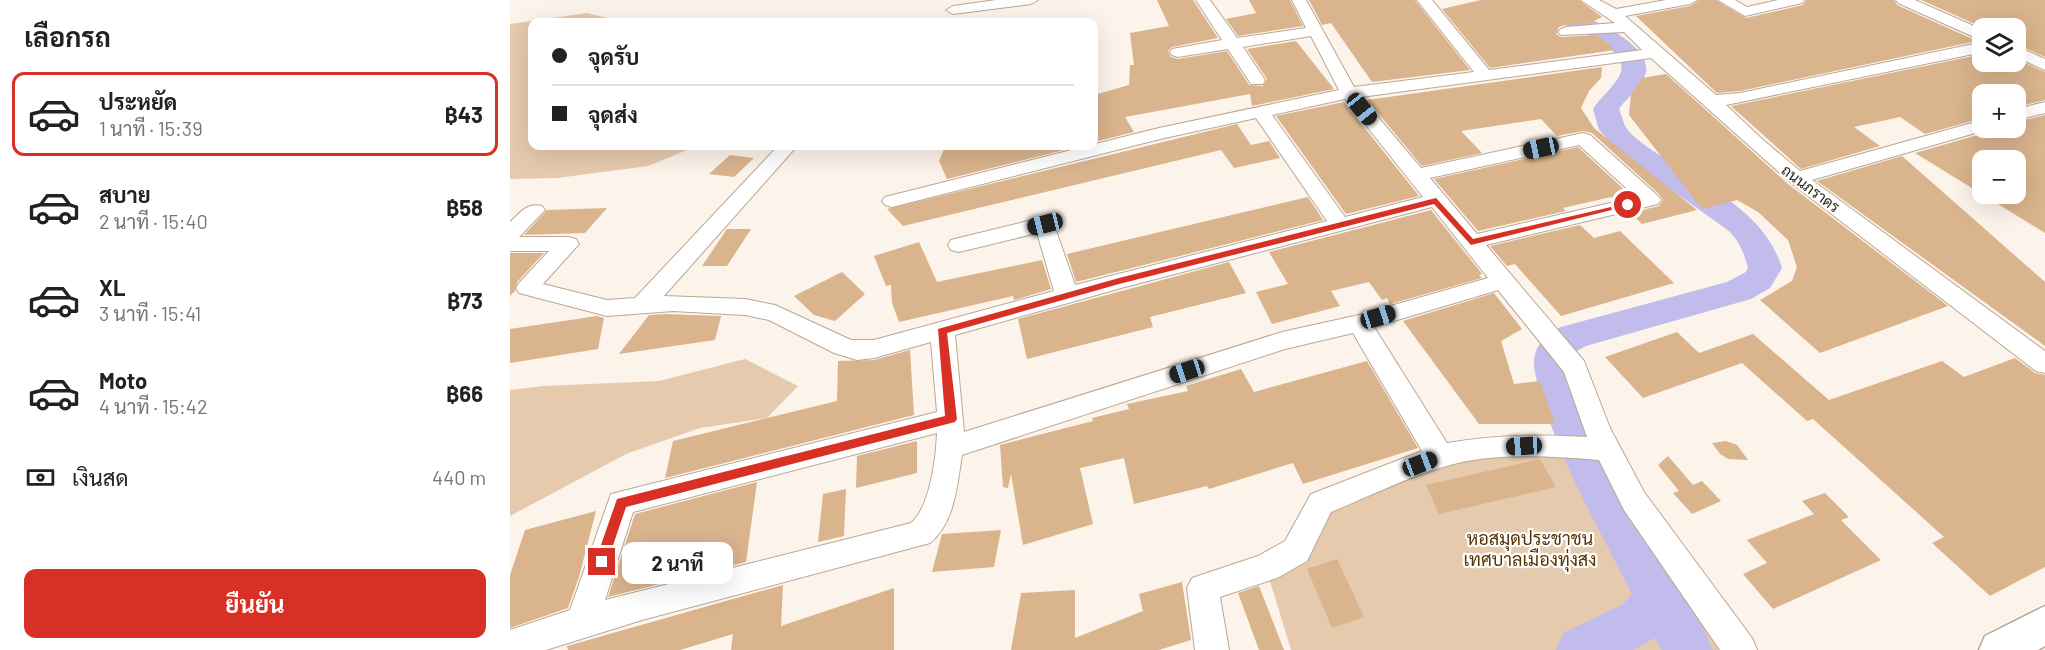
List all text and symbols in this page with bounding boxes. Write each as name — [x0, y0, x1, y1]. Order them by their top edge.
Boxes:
map controls — [1972, 18, 2026, 204]
button: layers — [1972, 18, 2026, 72]
text: เลือกรถ — [24, 20, 111, 52]
text: จุดรับ — [588, 43, 639, 69]
button: + — [1972, 84, 2026, 138]
icon: car — [27, 87, 81, 141]
text: ประหยัด — [99, 88, 177, 114]
car — [1344, 89, 1380, 129]
text: ฿43 — [445, 101, 483, 127]
text: จุดส่ง — [588, 101, 638, 127]
text: 1 นาที · 15:39 — [99, 116, 203, 140]
car — [1522, 135, 1560, 161]
button: − — [1972, 150, 2026, 204]
street label: ถนนภราดร — [1779, 160, 1843, 216]
icon: car — [27, 180, 81, 234]
text: สบาย — [99, 181, 151, 207]
route start — [1614, 191, 1641, 218]
text: ฿58 — [446, 194, 483, 220]
text: 2 นาที · 15:40 — [99, 209, 208, 233]
car — [1025, 211, 1065, 237]
icon: car — [27, 273, 81, 327]
text: XL — [99, 274, 125, 300]
text: ฿73 — [447, 287, 483, 313]
text: 3 นาที · 15:41 — [99, 301, 201, 325]
car — [1358, 303, 1398, 331]
car — [1167, 357, 1207, 385]
icon: car — [27, 366, 81, 420]
text: Moto — [99, 367, 147, 393]
text: ฿66 — [446, 380, 483, 406]
text: 4 นาที · 15:42 — [99, 394, 208, 418]
car — [1506, 436, 1542, 456]
car — [1400, 449, 1440, 479]
icon: cash — [24, 461, 57, 494]
text: เงินสด — [72, 464, 129, 490]
text: 440 m — [432, 465, 486, 489]
park label: หอสมุดประชาชน เทศบาลเมืองทุ่งสง — [1463, 527, 1597, 572]
callout: 2 นาที — [623, 541, 734, 583]
route end — [588, 548, 615, 575]
text: 2 นาที — [652, 551, 703, 575]
button: ยืนยัน — [24, 569, 486, 638]

